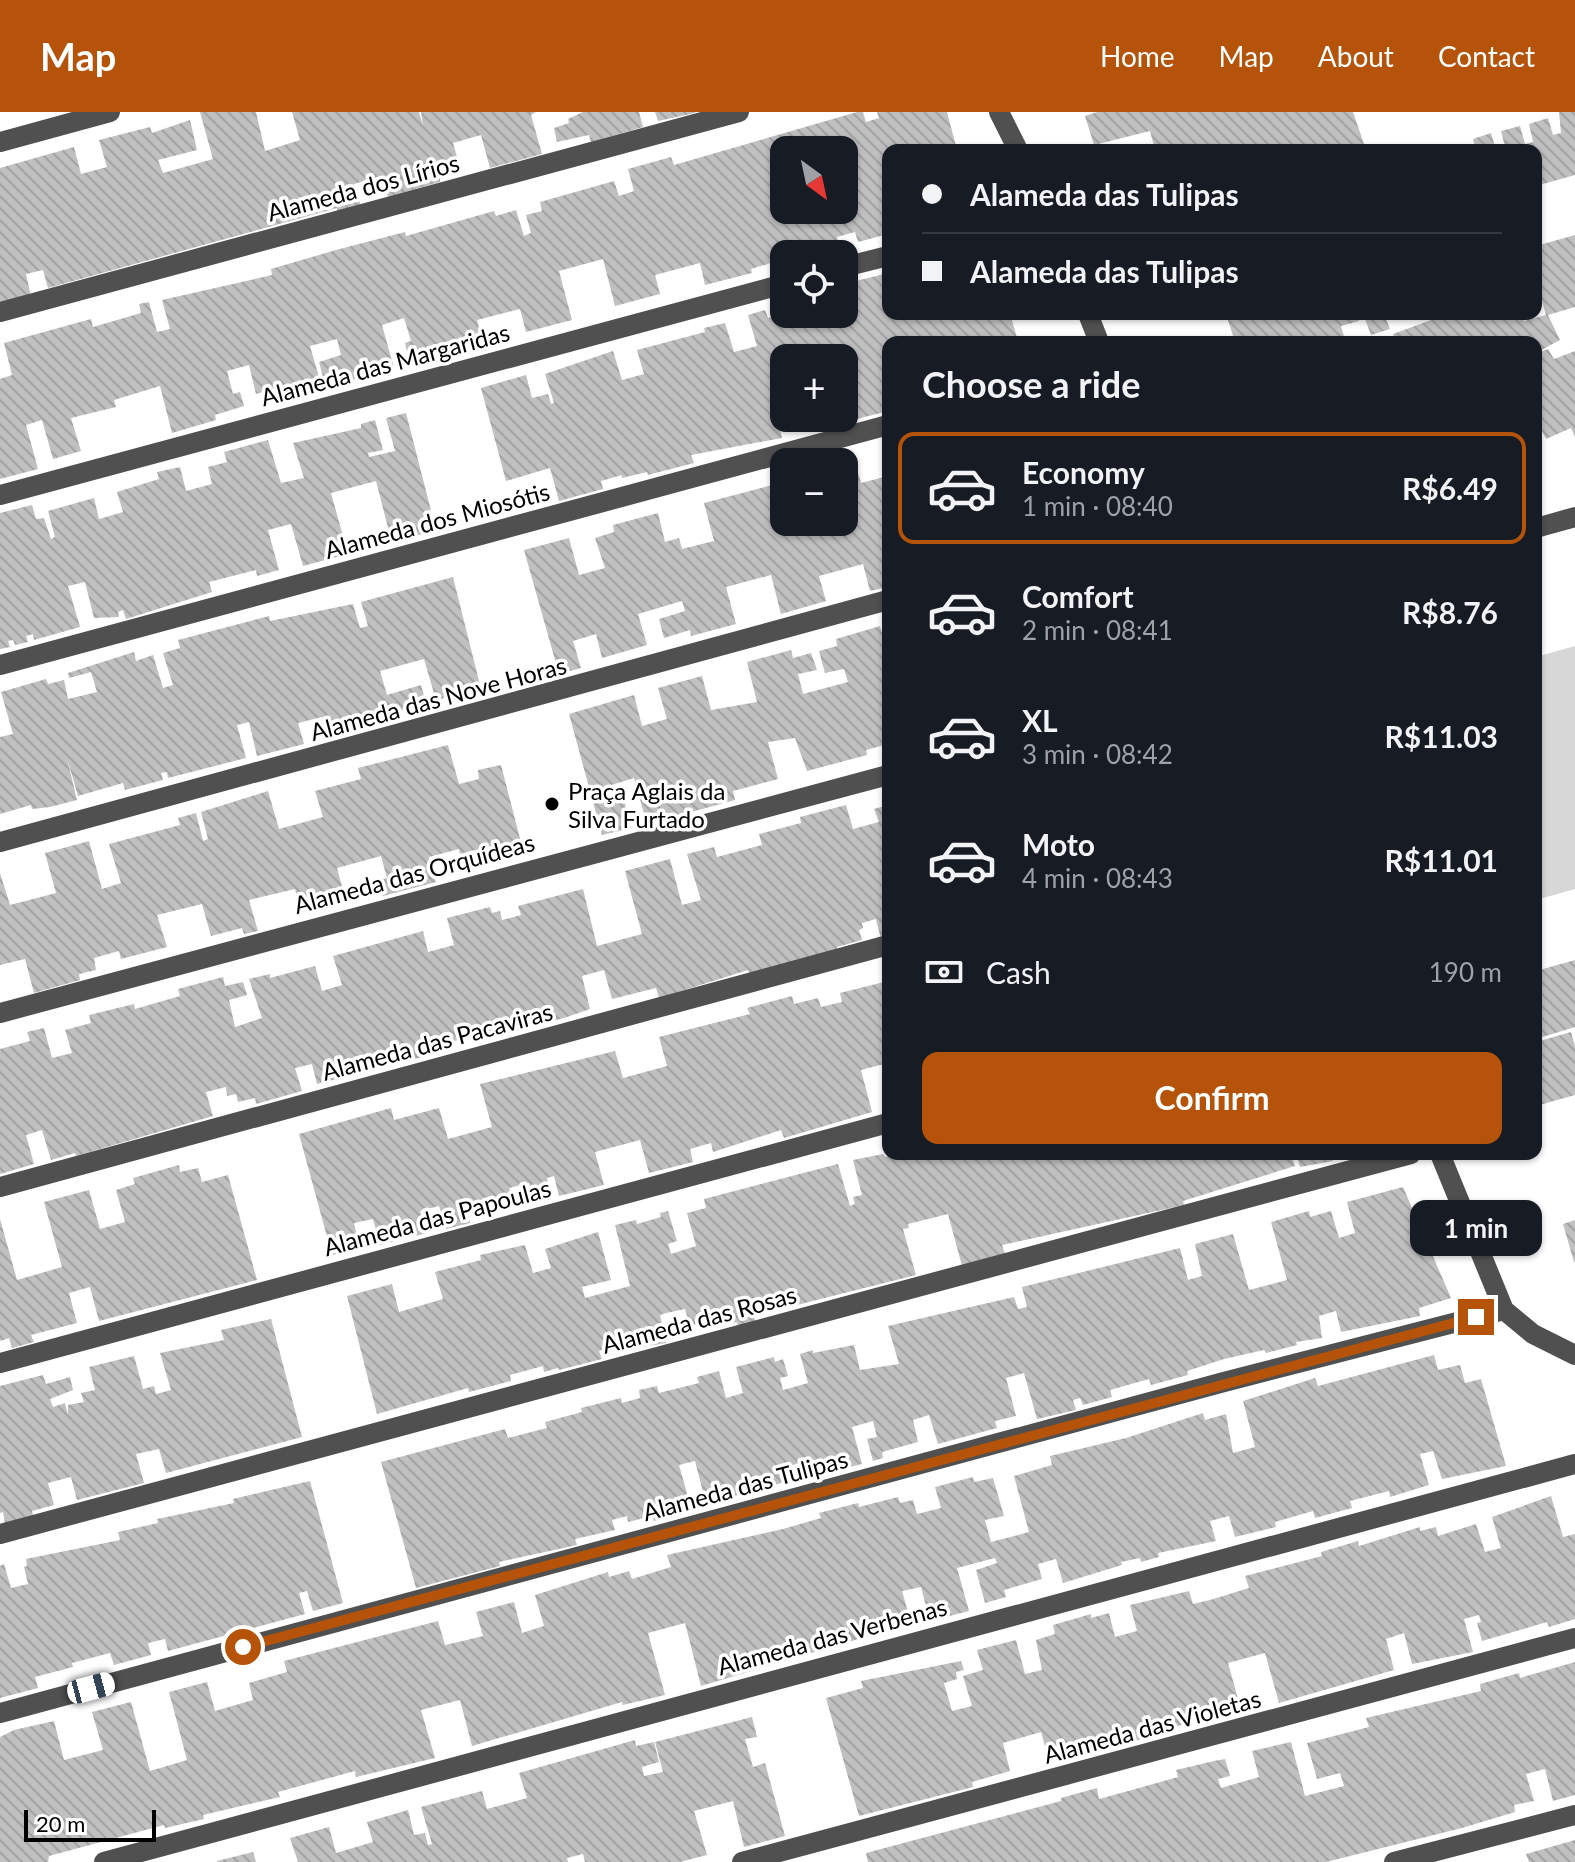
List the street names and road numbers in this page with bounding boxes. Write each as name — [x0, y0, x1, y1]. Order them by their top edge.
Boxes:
street label: Alameda dos Lírios — [264, 147, 462, 227]
street label: Alameda das Margaridas — [257, 317, 513, 411]
street label: Alameda dos Miosótis — [321, 476, 553, 564]
street label: Alameda das Nove Horas — [307, 650, 569, 746]
street label: Alameda das Orquídeas — [291, 827, 537, 919]
street label: Alameda das Pacaviras — [318, 996, 556, 1086]
street label: Alameda das Papoulas — [320, 1173, 554, 1261]
street label: Alameda das Rosas — [599, 1279, 799, 1359]
street label: Alameda das Tulipas — [639, 1444, 851, 1526]
street label: Alameda das Verbenas — [714, 1591, 950, 1681]
street label: Alameda das Violetas — [1040, 1683, 1264, 1769]

